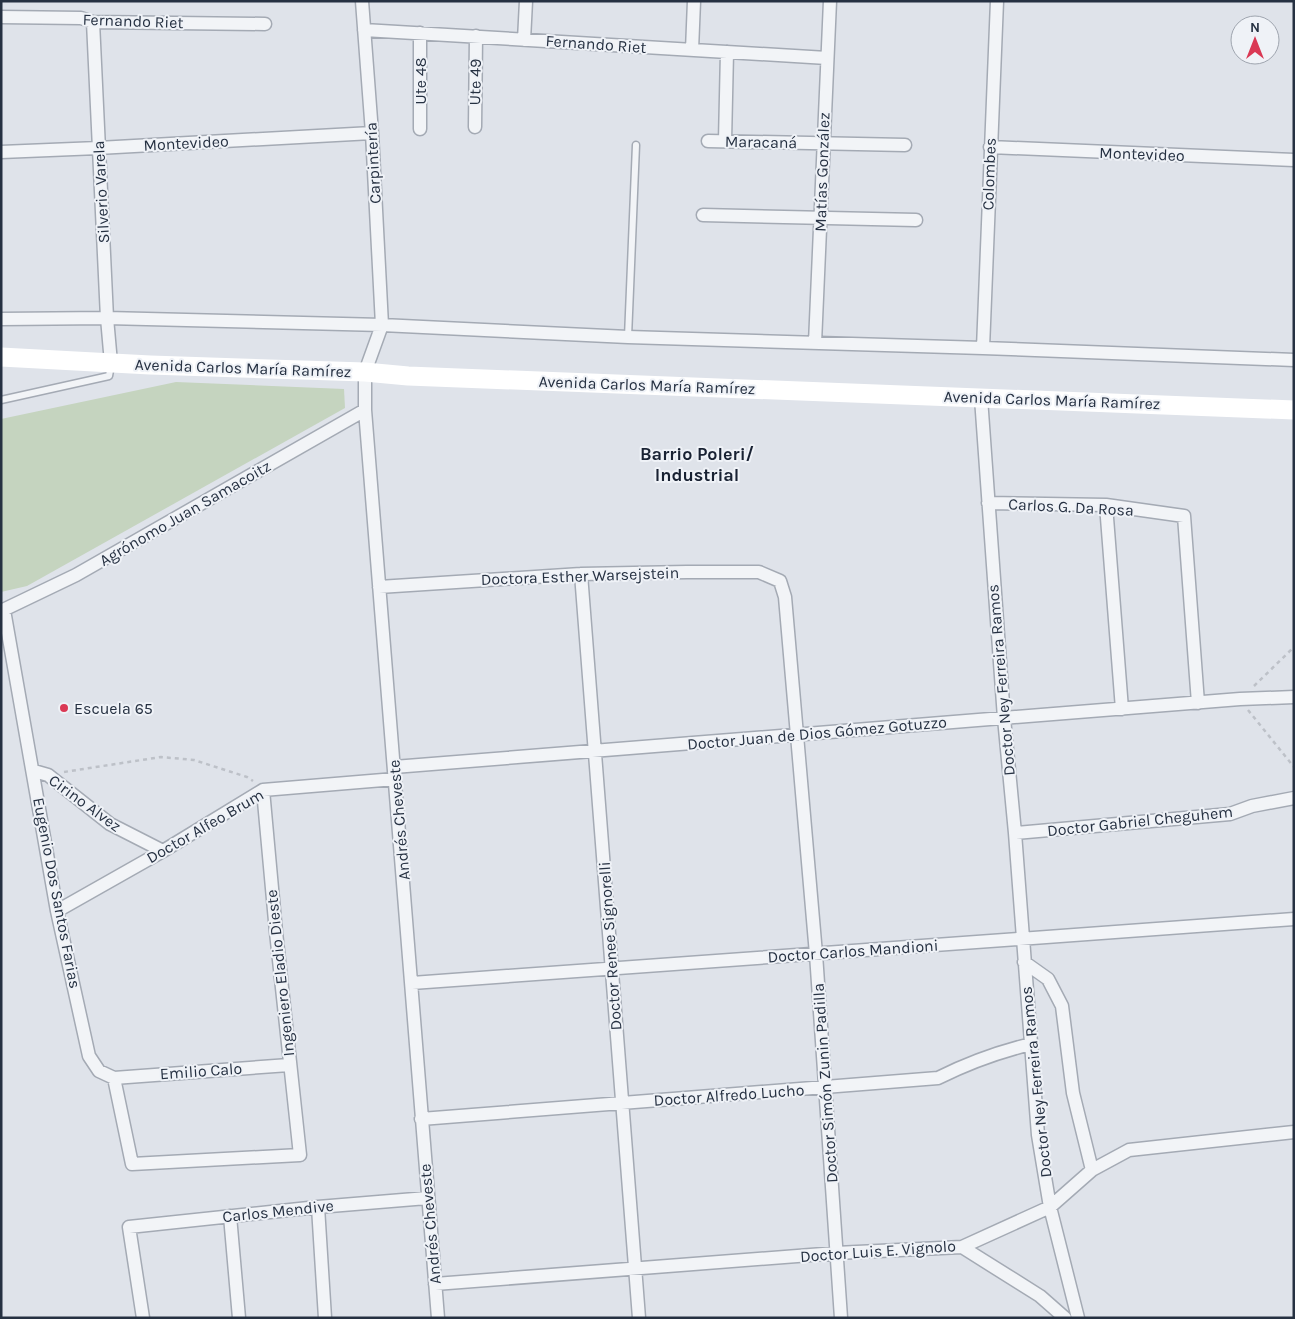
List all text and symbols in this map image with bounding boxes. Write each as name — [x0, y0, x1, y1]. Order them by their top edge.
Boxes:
street label: Fernando Riet — [82, 10, 184, 32]
north arrow — [1230, 15, 1280, 65]
text: N — [1250, 19, 1260, 36]
street label: Fernando Riet — [545, 31, 647, 57]
street label: Ute 48 — [411, 57, 430, 105]
street label: Ute 49 — [465, 58, 485, 106]
street label: Matías González — [810, 112, 834, 232]
street label: Carpintería — [361, 122, 385, 204]
street label: Montevideo — [143, 131, 229, 155]
street label: Maracaná — [725, 132, 797, 152]
street label: Colombes — [978, 137, 1000, 211]
street label: Silverio Varela — [89, 140, 113, 244]
street label: Montevideo — [1099, 143, 1185, 165]
street label: Avenida Carlos María Ramírez — [134, 355, 352, 381]
street label: Avenida Carlos María Ramírez — [538, 372, 756, 398]
street label: Avenida Carlos María Ramírez — [943, 387, 1161, 413]
district label: Barrio Poleri/ Industrial — [640, 443, 754, 486]
street label: Agrónomo Juan Samacoitz — [96, 456, 274, 570]
street label: Carlos G. Da Rosa — [1008, 494, 1134, 520]
street label: Doctora Esther Warsejstein — [480, 563, 680, 589]
street label: Doctor Ney Ferreira Ramos — [983, 583, 1019, 777]
place label: Escuela 65 — [74, 699, 153, 718]
marker: Escuela 65 — [58, 702, 70, 714]
street label: Doctor Juan de Dios Gómez Gotuzzo — [686, 712, 948, 754]
street label: Andrés Cheveste — [384, 759, 414, 881]
street label: Cirino Alvez — [45, 770, 125, 836]
street label: Doctor Alfeo Brum — [143, 785, 267, 867]
street label: Eugenio Dos Santos Farias — [29, 796, 85, 990]
street label: Doctor Gabriel Cheguhem — [1046, 802, 1234, 840]
street label: Doctor Renee Signorelli — [595, 861, 625, 1031]
street label: Ingeniero Eladio Dieste — [262, 889, 298, 1057]
street label: Doctor Carlos Mandioni — [767, 936, 939, 966]
street label: Doctor Simón Zunin Padilla — [809, 982, 841, 1184]
street label: Doctor Ney Ferreira Ramos — [1017, 985, 1055, 1179]
street label: Emilio Calo — [159, 1059, 243, 1083]
street label: Doctor Alfredo Lucho — [653, 1080, 805, 1110]
street label: Andrés Cheveste — [415, 1163, 445, 1285]
street label: Carlos Mendive — [221, 1196, 335, 1226]
street label: Doctor Luis E. Vignolo — [799, 1236, 957, 1266]

